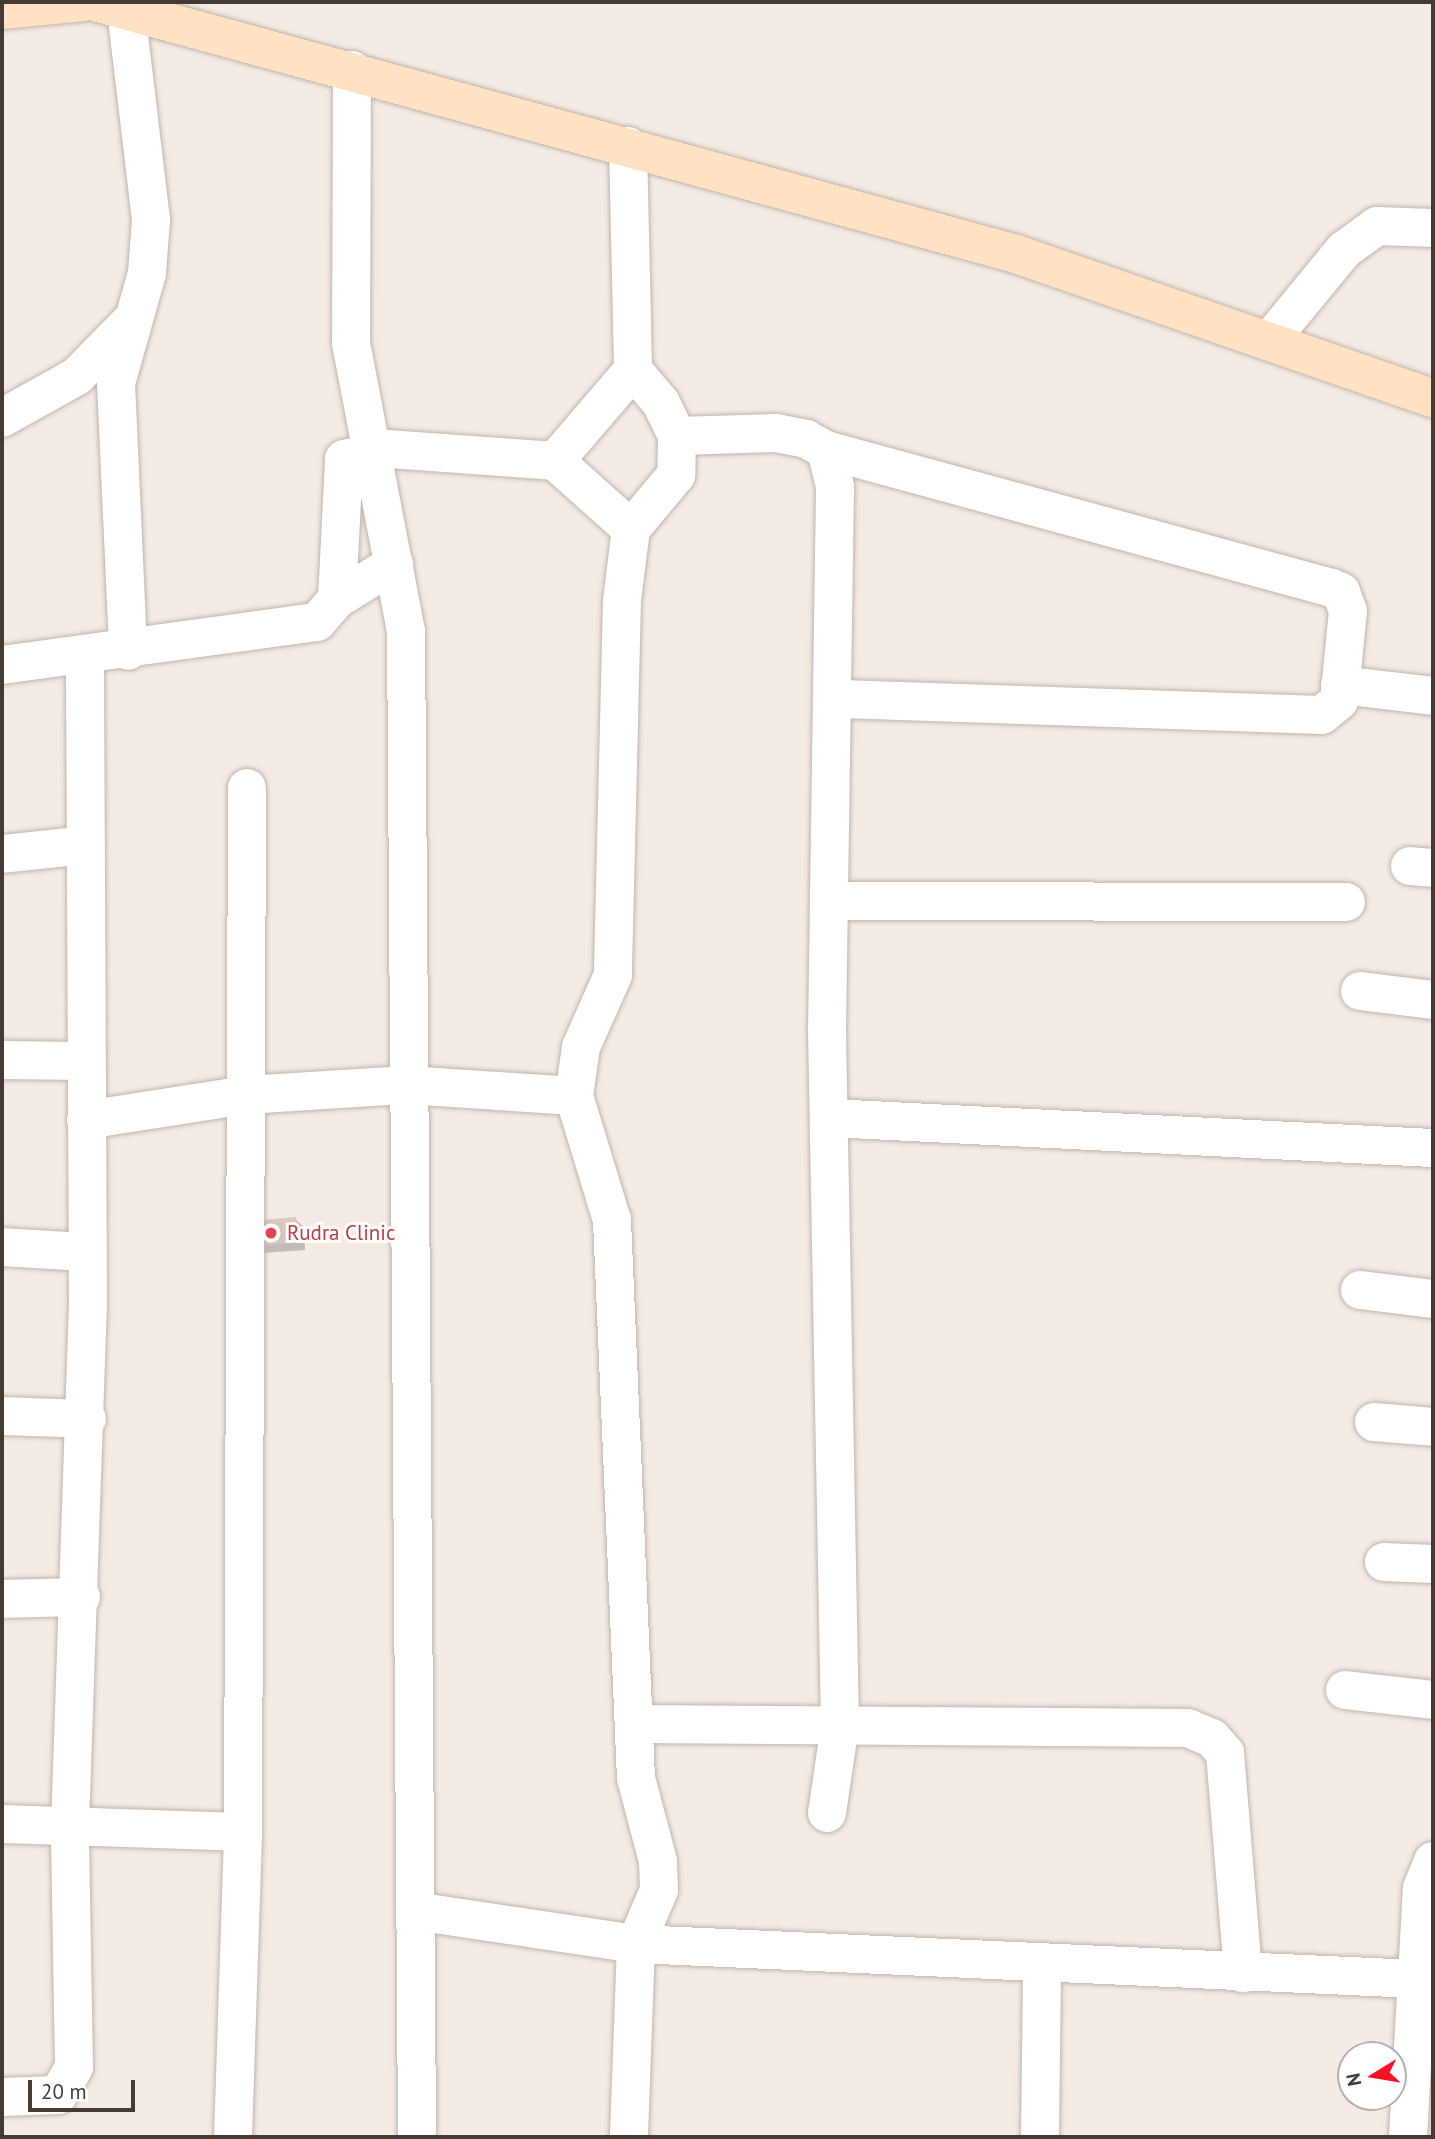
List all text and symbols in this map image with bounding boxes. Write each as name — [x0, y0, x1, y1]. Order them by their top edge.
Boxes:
place label: Rudra Clinic — [287, 1220, 395, 1246]
marker: Rudra Clinic — [261, 1223, 281, 1243]
north arrow — [1337, 2041, 1407, 2111]
scale bar — [32, 2066, 138, 2110]
text: N — [1340, 2071, 1366, 2088]
text: 20 m — [41, 2078, 87, 2105]

